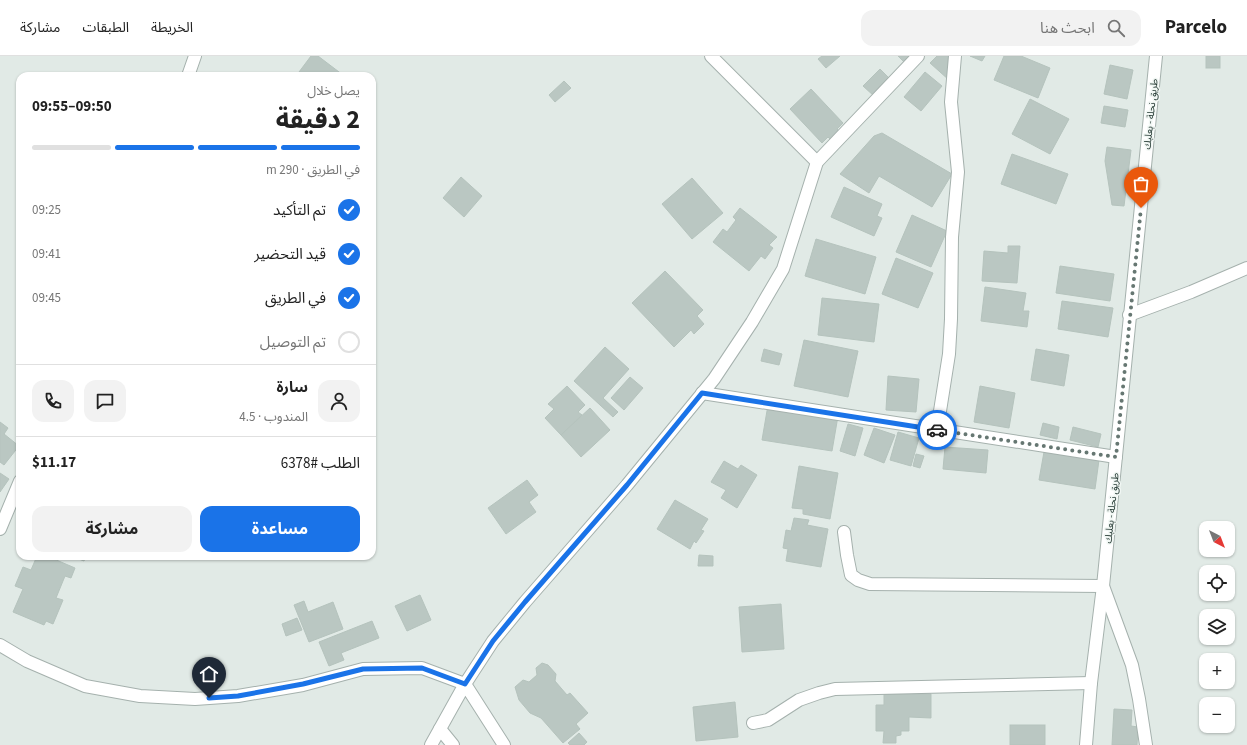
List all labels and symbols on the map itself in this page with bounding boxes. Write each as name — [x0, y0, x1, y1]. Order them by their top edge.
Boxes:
street label: طريق نحلة - بعلبك — [1140, 78, 1162, 150]
pin — [1124, 167, 1158, 208]
courier — [917, 410, 957, 450]
street label: طريق نحلة - بعلبك — [1101, 472, 1123, 544]
north arrow — [1199, 521, 1235, 557]
pin — [192, 657, 226, 698]

